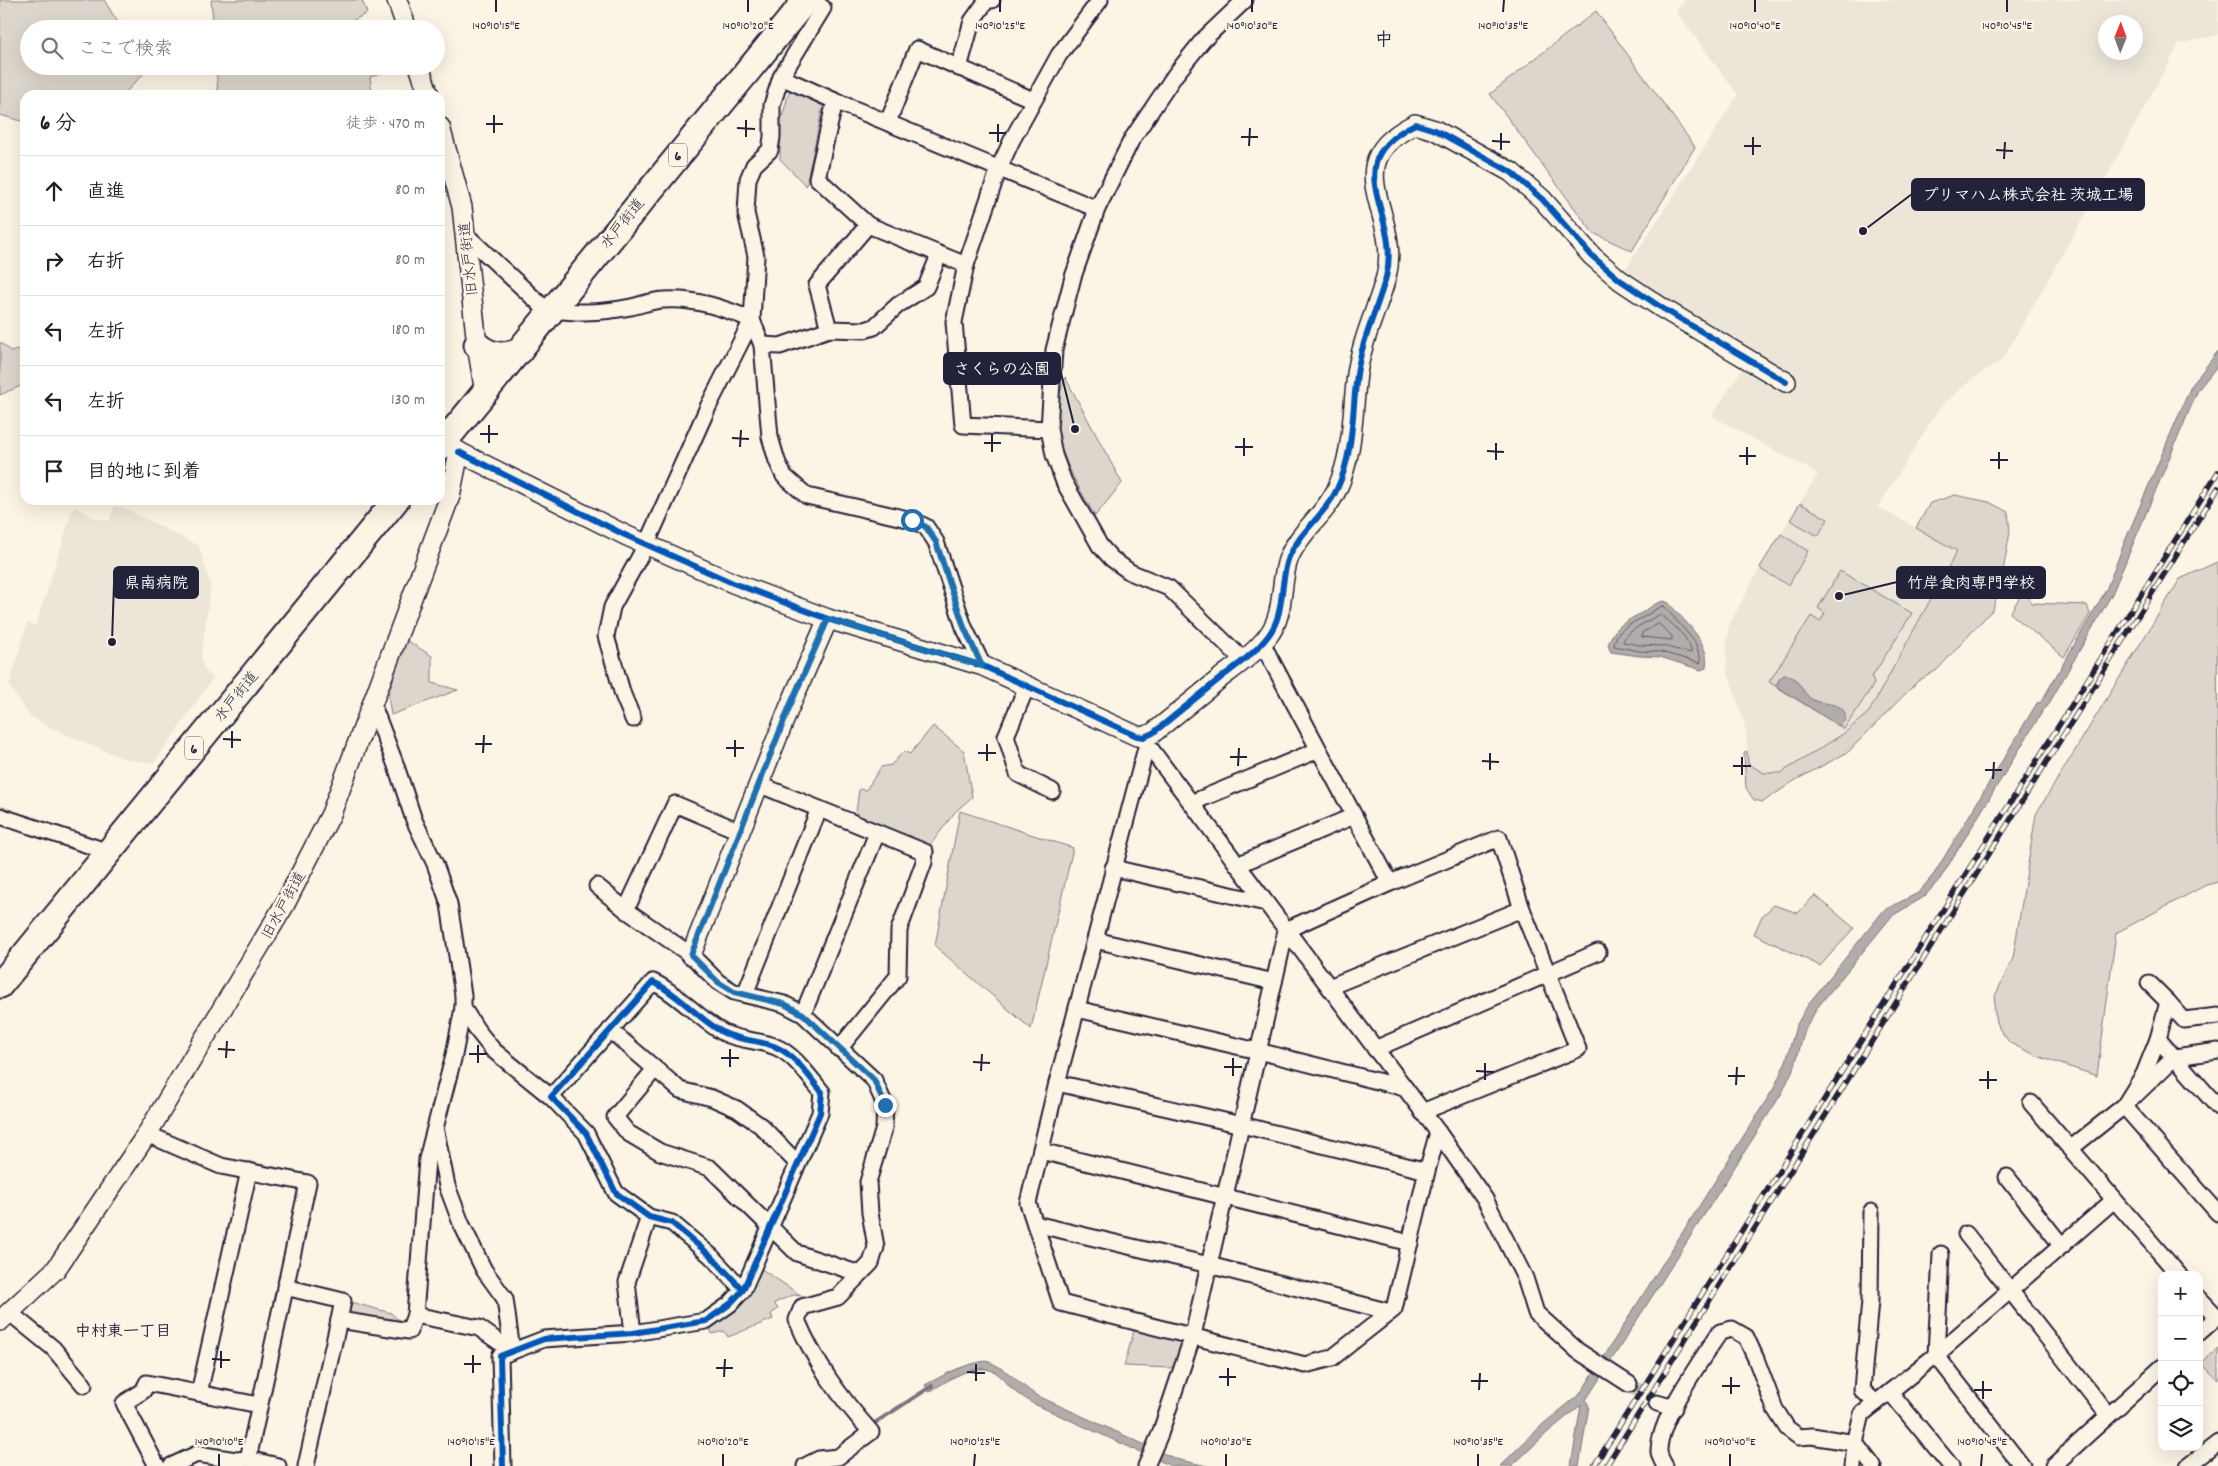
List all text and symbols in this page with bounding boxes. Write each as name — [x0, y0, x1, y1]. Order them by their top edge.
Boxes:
north arrow — [2098, 15, 2143, 60]
text: 140°10'15"E — [472, 18, 520, 35]
text: 140°10'20"E — [722, 18, 774, 35]
text: 140°10'25"E — [975, 18, 1026, 35]
text: 140°10'30"E — [1226, 18, 1278, 35]
text: 140°10'35"E — [1478, 18, 1529, 35]
text: 140°10'40"E — [1730, 18, 1781, 35]
text: 140°10'45"E — [1982, 18, 2032, 35]
search box — [20, 20, 445, 75]
district label: 中 — [1375, 29, 1393, 54]
icon: search — [38, 34, 66, 62]
text: ここで検索 — [78, 37, 173, 64]
text: 6 分 — [40, 110, 76, 140]
text: 徒歩 · 470 m — [346, 113, 425, 136]
road number: 6 — [669, 144, 687, 166]
icon: ahead — [40, 177, 68, 205]
text: 80 m — [395, 179, 425, 202]
callout: プリマハム株式会社 茨城工場 — [1912, 179, 2144, 210]
text: 直進 — [87, 180, 125, 207]
text: プリマハム株式会社 茨城工場 — [1922, 185, 2134, 208]
street label: 水戸街道 — [596, 194, 651, 255]
street label: 旧水戸街道 — [455, 220, 485, 297]
icon: right — [40, 247, 68, 275]
text: 80 m — [395, 249, 425, 272]
text: 右折 — [87, 250, 125, 277]
icon: left — [40, 317, 68, 345]
text: 180 m — [392, 319, 425, 342]
text: 左折 — [87, 320, 125, 347]
callout: さくらの公園 — [944, 353, 1060, 384]
text: さくらの公園 — [954, 359, 1050, 382]
icon: left — [40, 387, 68, 415]
text: 130 m — [391, 389, 425, 412]
text: 左折 — [87, 390, 125, 417]
icon: arrive — [40, 457, 68, 485]
text: 目的地に到着 — [87, 460, 201, 487]
route start — [901, 509, 924, 532]
callout: 県南病院 — [114, 567, 198, 598]
callout: 竹岸食肉専門学校 — [1897, 567, 2045, 598]
text: 県南病院 — [124, 573, 188, 596]
text: 竹岸食肉専門学校 — [1907, 573, 2035, 596]
street label: 水戸街道 — [210, 667, 265, 728]
road number: 6 — [185, 736, 203, 760]
street label: 旧水戸街道 — [257, 868, 313, 944]
route end — [874, 1094, 897, 1117]
map controls — [2158, 1271, 2203, 1451]
button: + — [2158, 1271, 2203, 1316]
button: − — [2158, 1316, 2203, 1361]
district label: 中村東一丁目 — [75, 1321, 171, 1344]
button: locate — [2158, 1361, 2203, 1406]
button: layers — [2158, 1406, 2203, 1451]
text: 140°10'10"E — [195, 1434, 244, 1451]
text: 140°10'15"E — [447, 1434, 495, 1451]
text: 140°10'20"E — [697, 1434, 749, 1451]
text: 140°10'25"E — [950, 1434, 1001, 1451]
text: 140°10'30"E — [1200, 1434, 1252, 1451]
text: 140°10'35"E — [1453, 1434, 1504, 1451]
text: 140°10'40"E — [1705, 1434, 1756, 1451]
text: 140°10'45"E — [1957, 1434, 2007, 1451]

